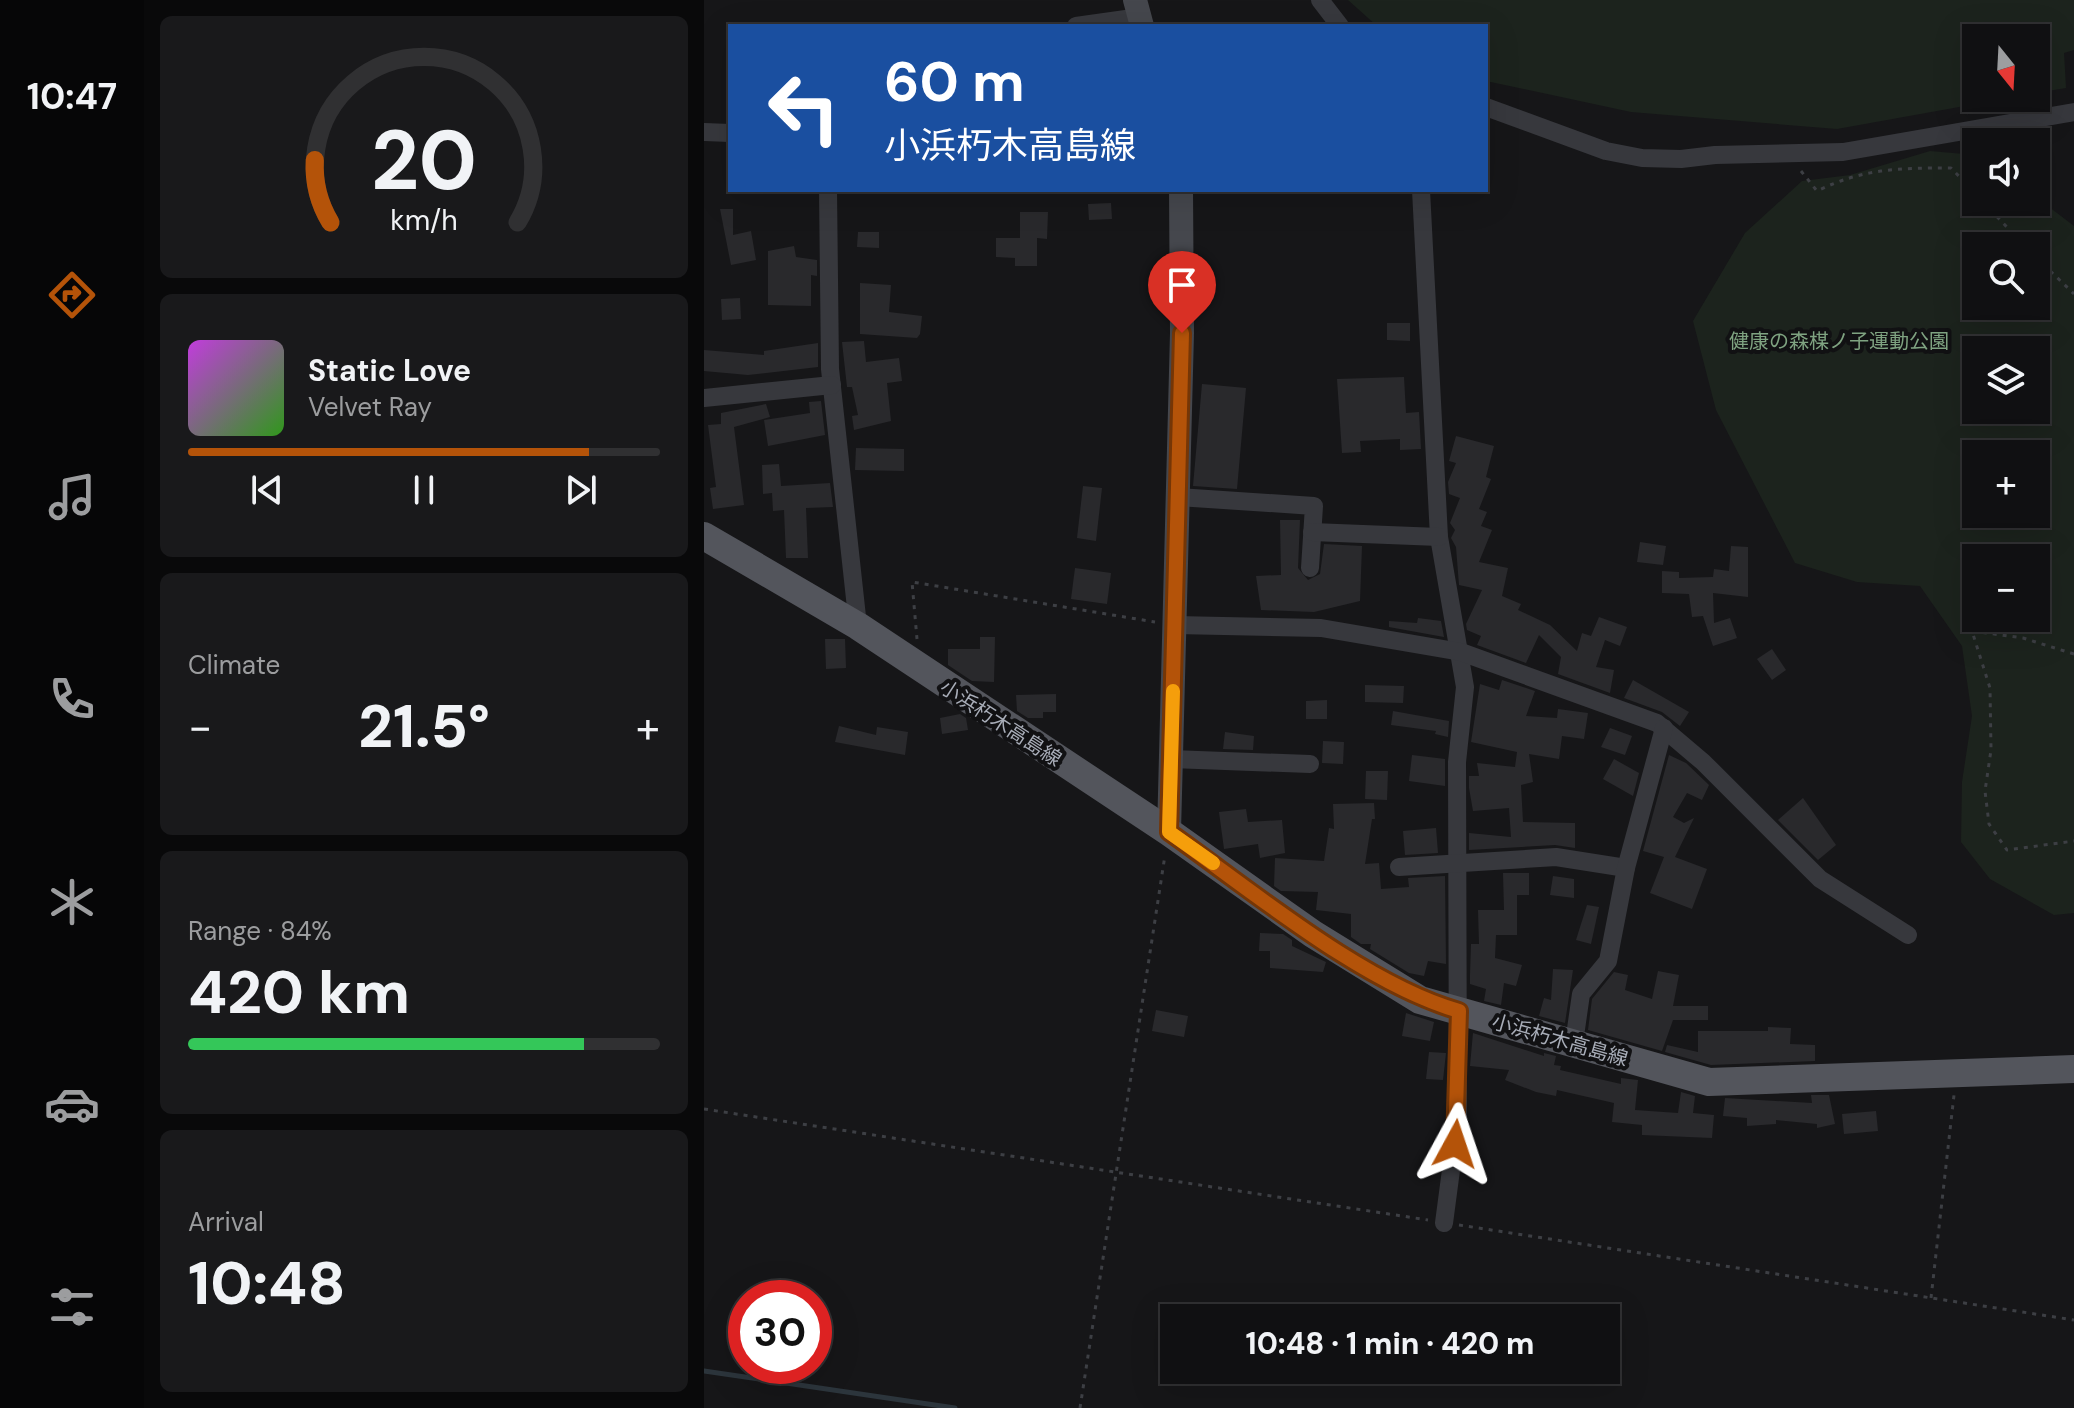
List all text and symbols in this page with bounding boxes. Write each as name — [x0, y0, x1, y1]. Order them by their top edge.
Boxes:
north arrow — [1962, 24, 2050, 112]
map controls — [1962, 24, 2050, 632]
text: 60 m — [884, 45, 1025, 118]
icon: left — [752, 56, 856, 160]
text: 10:47 — [27, 73, 117, 120]
text: 20 — [371, 106, 477, 215]
text: 小浜朽木高島線 — [884, 122, 1136, 169]
button: sound — [1962, 128, 2050, 216]
text: km/h — [390, 202, 458, 239]
button: search — [1962, 232, 2050, 320]
pin — [1148, 251, 1216, 333]
icon: arrive — [1160, 263, 1204, 307]
icon: directions — [44, 267, 100, 323]
park label: 健康の森楳ノ子運動公園 — [1729, 328, 1949, 354]
button: layers — [1962, 336, 2050, 424]
text: Static Love — [308, 351, 471, 390]
text: Velvet Ray — [308, 390, 432, 424]
button: + — [1962, 440, 2050, 528]
icon: previous — [245, 468, 289, 512]
icon: pause — [402, 468, 446, 512]
icon: next — [559, 468, 603, 512]
icon: music — [44, 469, 100, 525]
button: − — [1962, 544, 2050, 632]
text: Climate — [188, 648, 280, 682]
icon: phone — [44, 671, 100, 727]
street label: 小浜朽木高島線 — [935, 674, 1067, 772]
text: 21.5° — [358, 687, 490, 766]
text: − — [188, 698, 212, 756]
text: + — [636, 698, 660, 756]
icon: climate — [44, 874, 100, 930]
text: Range · 84% — [188, 914, 332, 948]
text: 420 km — [188, 953, 410, 1032]
street label: 小浜朽木高島線 — [1489, 1008, 1631, 1072]
icon: car — [44, 1076, 100, 1132]
position arrow — [1413, 1102, 1497, 1186]
text: Arrival — [188, 1205, 264, 1239]
text: 10:48 — [188, 1244, 346, 1323]
icon: filters — [44, 1279, 100, 1335]
speed limit sign: 30 — [728, 1280, 832, 1384]
text: 10:48 · 1 min · 420 m — [1246, 1324, 1534, 1363]

